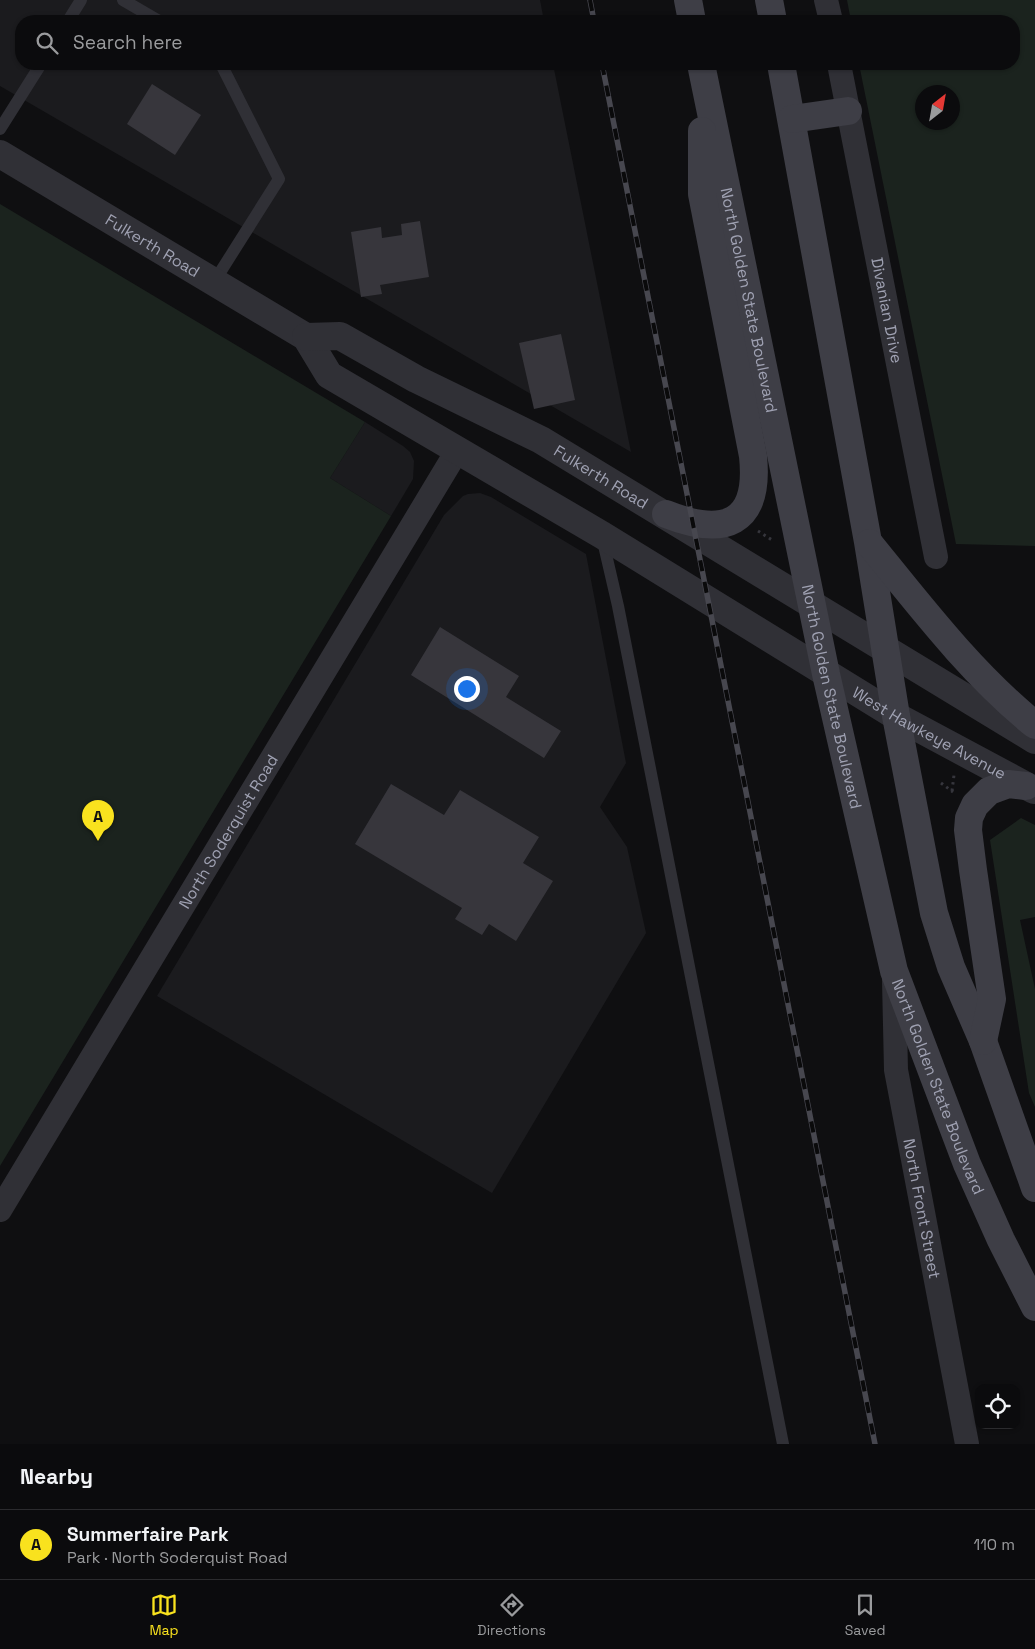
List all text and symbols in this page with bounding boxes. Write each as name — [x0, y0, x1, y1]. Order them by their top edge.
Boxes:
search box — [15, 15, 1020, 70]
icon: search — [33, 29, 61, 57]
text: Search here — [73, 30, 183, 55]
north arrow — [915, 85, 960, 130]
street label: North Golden State Boulevard — [716, 186, 783, 415]
street label: Fulkerth Road — [102, 209, 204, 282]
street label: Divanian Drive — [867, 256, 908, 365]
street label: Fulkerth Road — [550, 440, 652, 513]
street label: North Golden State Boulevard — [797, 582, 867, 811]
your location — [454, 676, 480, 702]
street label: West Hawkeye Avenue — [849, 681, 1010, 784]
street label: North Soderquist Road — [174, 750, 282, 912]
pin: A — [82, 800, 114, 841]
street label: North Golden State Boulevard — [887, 976, 990, 1198]
street label: North Front Street — [899, 1137, 946, 1280]
map controls — [975, 1384, 1020, 1429]
button: locate — [975, 1384, 1020, 1429]
text: Nearby — [20, 1463, 93, 1490]
text: Summerfaire Park — [67, 1522, 229, 1547]
text: A — [31, 1534, 41, 1555]
text: 110 m — [973, 1534, 1015, 1555]
text: Park · North Soderquist Road — [67, 1547, 288, 1568]
tab: Map — [149, 1591, 179, 1639]
tab: Directions — [477, 1591, 546, 1639]
tab: Saved — [845, 1591, 886, 1639]

